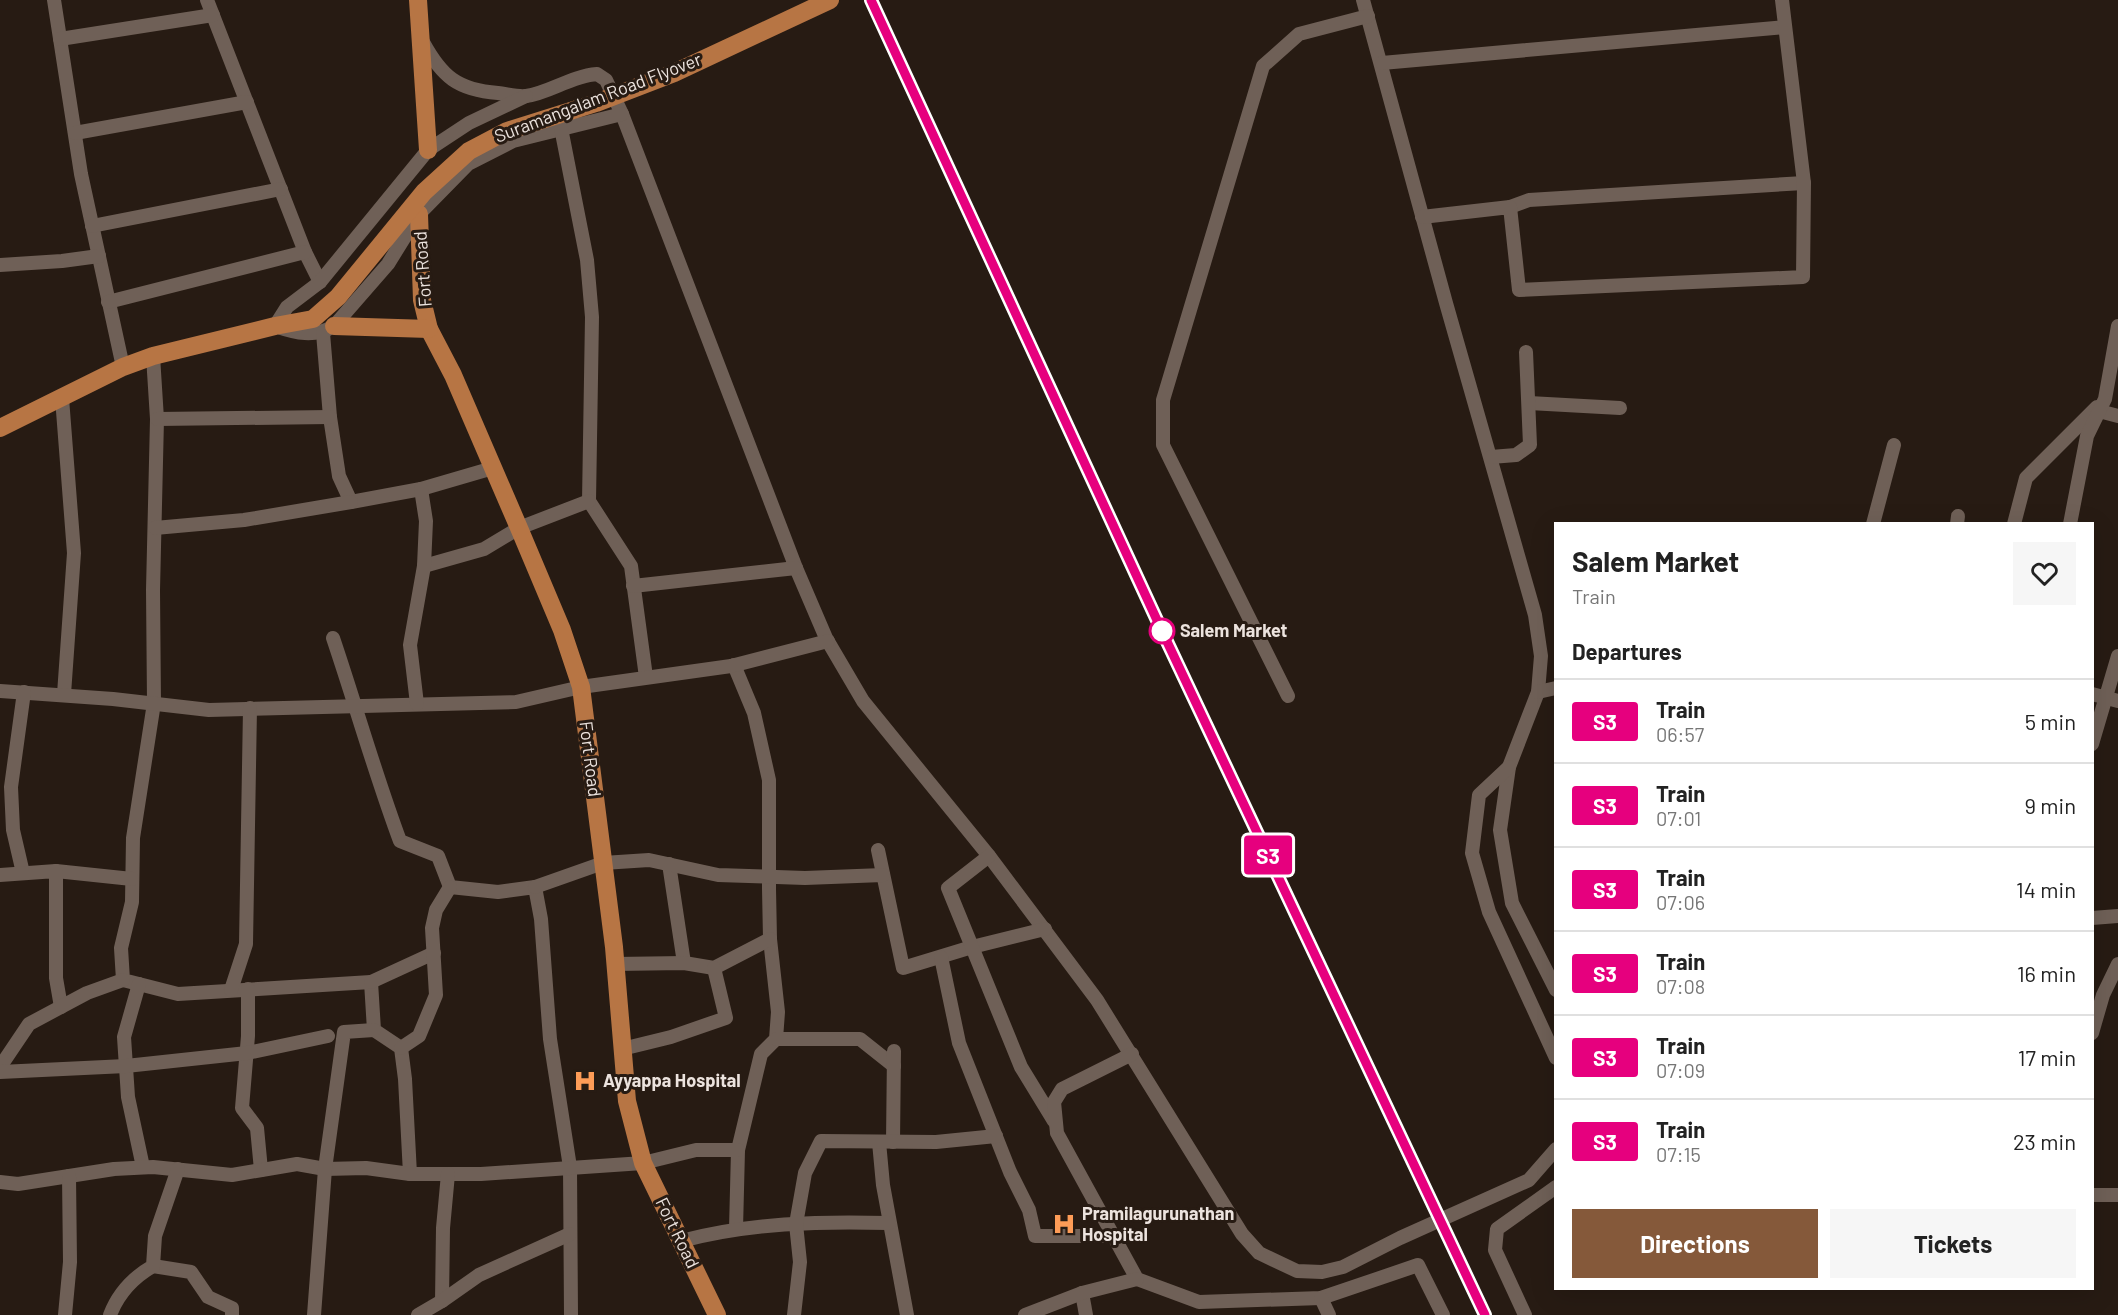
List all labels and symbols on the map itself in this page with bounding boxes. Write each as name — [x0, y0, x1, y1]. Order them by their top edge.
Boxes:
street label: Suramangalam Road Flyover — [491, 47, 705, 147]
street label: Fort Road — [408, 230, 436, 308]
marker: Salem Market — [1149, 618, 1175, 644]
place label: Salem Market — [1180, 619, 1288, 641]
street label: Fort Road — [575, 720, 607, 798]
line badge: S3 — [1241, 836, 1295, 874]
hospital icon: Ayyappa Hospital — [572, 1068, 598, 1094]
place label: Ayyappa Hospital — [603, 1069, 741, 1091]
street label: Fort Road — [651, 1194, 704, 1272]
place label: Pramilagurunathan Hospital — [1082, 1202, 1234, 1245]
hospital icon: Pramilagurunathan Hospital — [1051, 1211, 1077, 1237]

